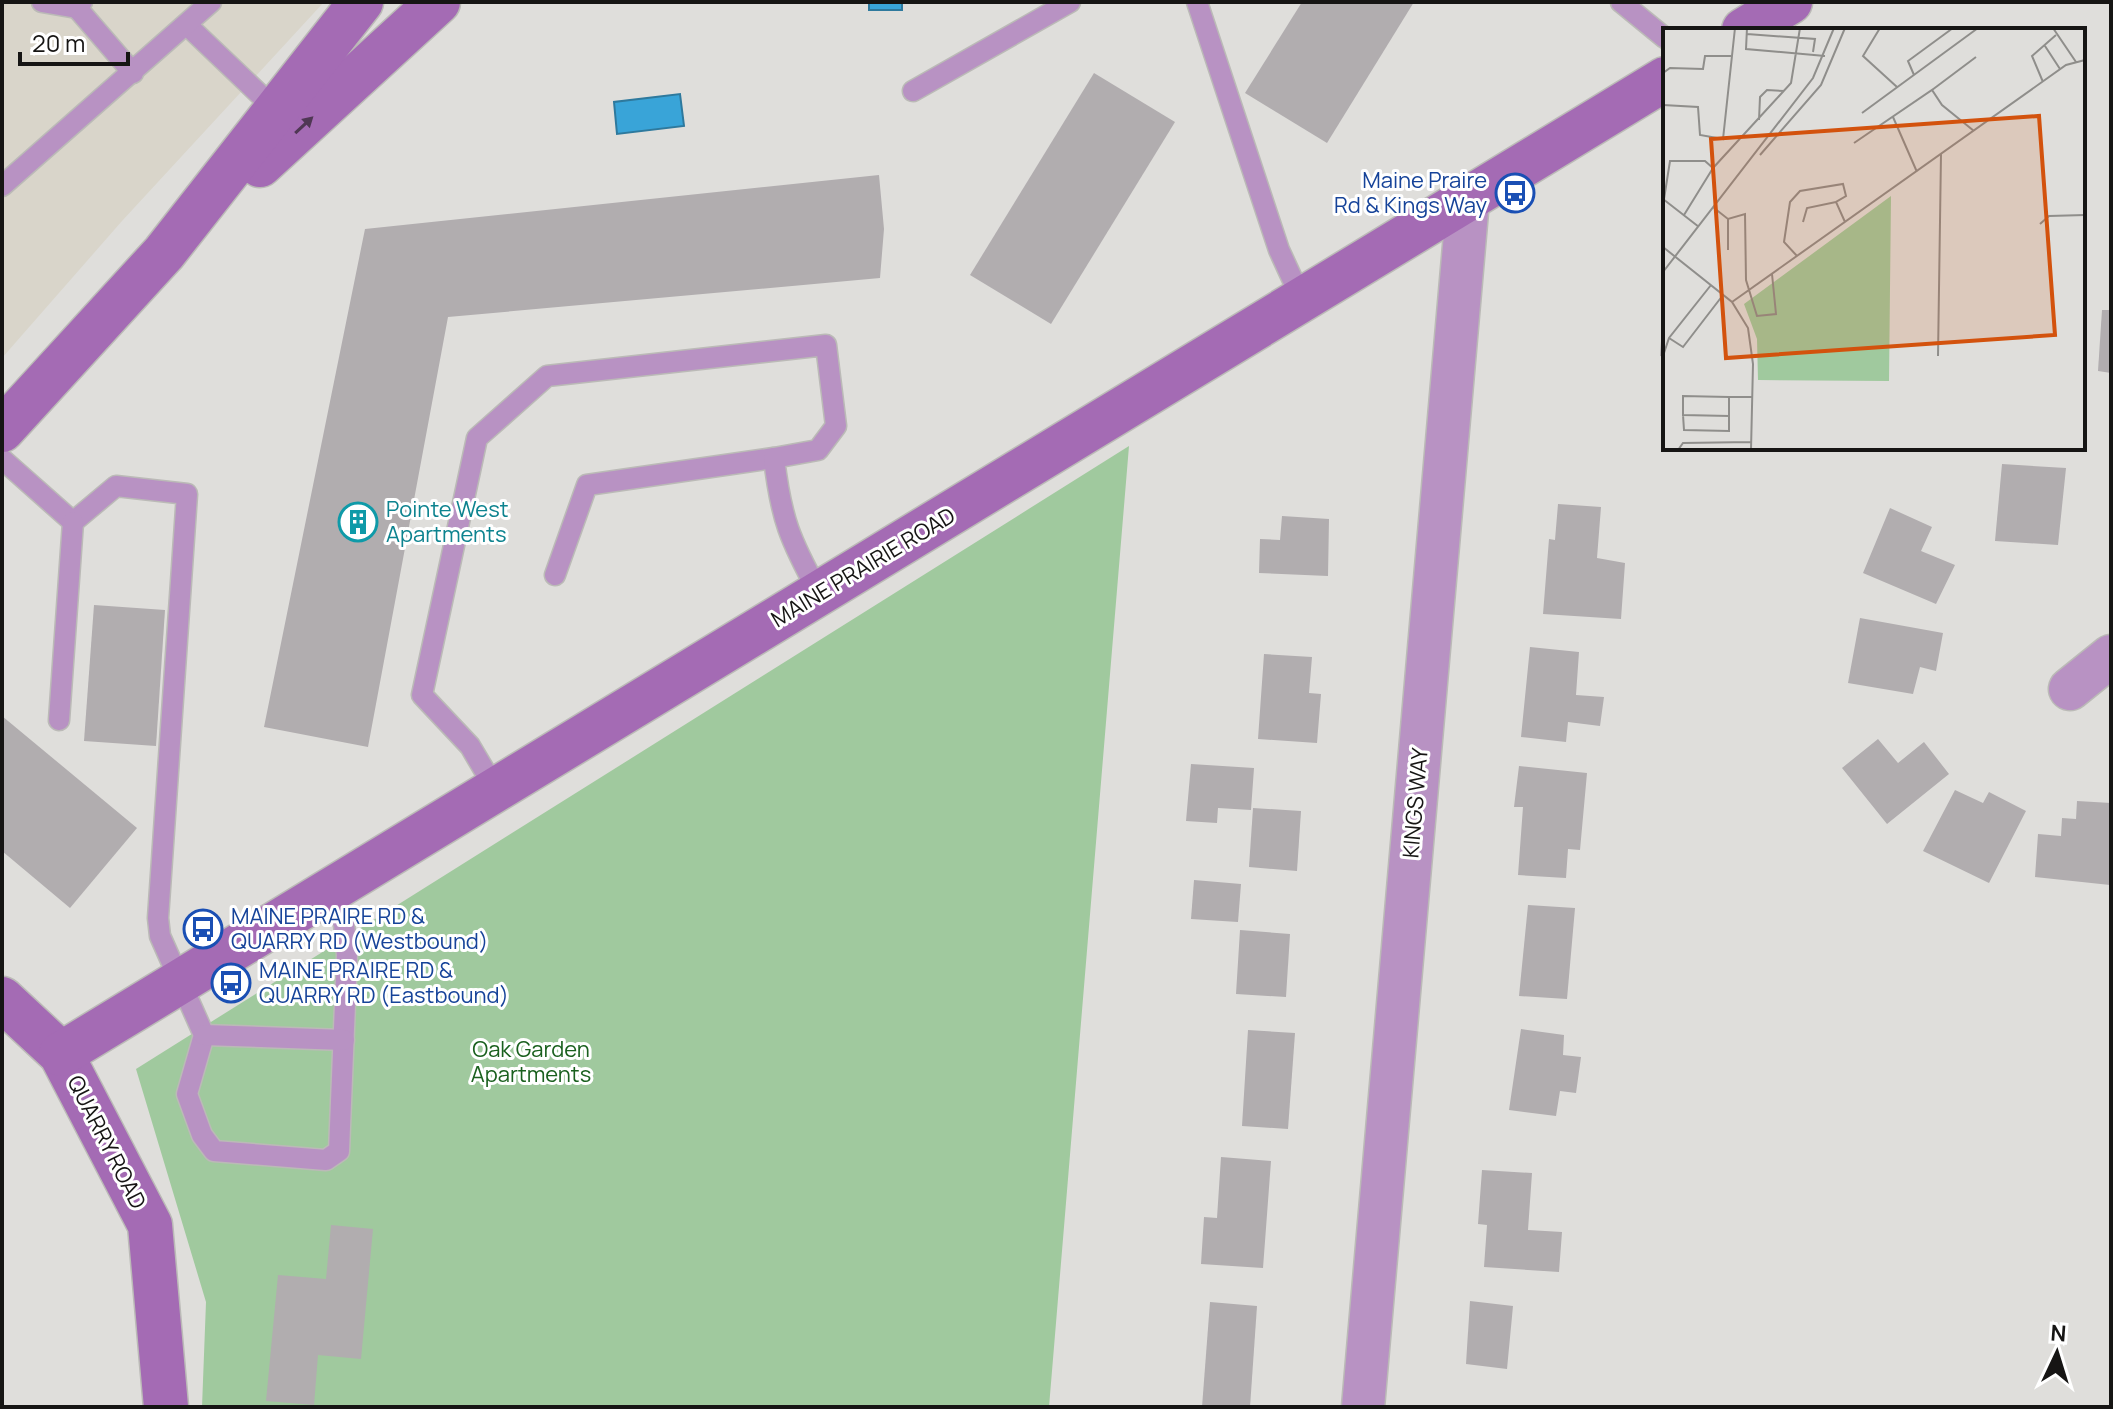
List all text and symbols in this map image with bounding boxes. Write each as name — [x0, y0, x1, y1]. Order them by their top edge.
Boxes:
scale bar — [20, 16, 128, 66]
text: 20 m — [32, 26, 85, 59]
inset map — [1663, 28, 2085, 450]
one-way arrow — [295, 116, 314, 134]
place label: Maine Praire Rd & Kings Way — [1334, 165, 1487, 220]
bus stop icon: Maine Praire Rd & Kings Way — [1494, 172, 1536, 214]
place label: Pointe West Apartments — [386, 494, 509, 549]
street label: MAINE PRAIRIE ROAD — [765, 500, 961, 634]
building icon: Pointe West Apartments — [337, 501, 379, 543]
street label: KINGS WAY — [1395, 746, 1435, 859]
place label: MAINE PRAIRE RD & QUARRY RD (Westbound) — [231, 901, 488, 956]
bus stop icon: MAINE PRAIRE RD & QUARRY RD (Westbound) — [182, 908, 224, 950]
place label: MAINE PRAIRE RD & QUARRY RD (Eastbound) — [259, 955, 509, 1010]
bus stop icon: MAINE PRAIRE RD & QUARRY RD (Eastbound) — [210, 962, 252, 1004]
park label: Oak Garden Apartments — [471, 1034, 591, 1089]
street label: QUARRY ROAD — [61, 1070, 153, 1214]
north arrow — [2017, 1313, 2097, 1393]
text: N — [2049, 1318, 2067, 1349]

